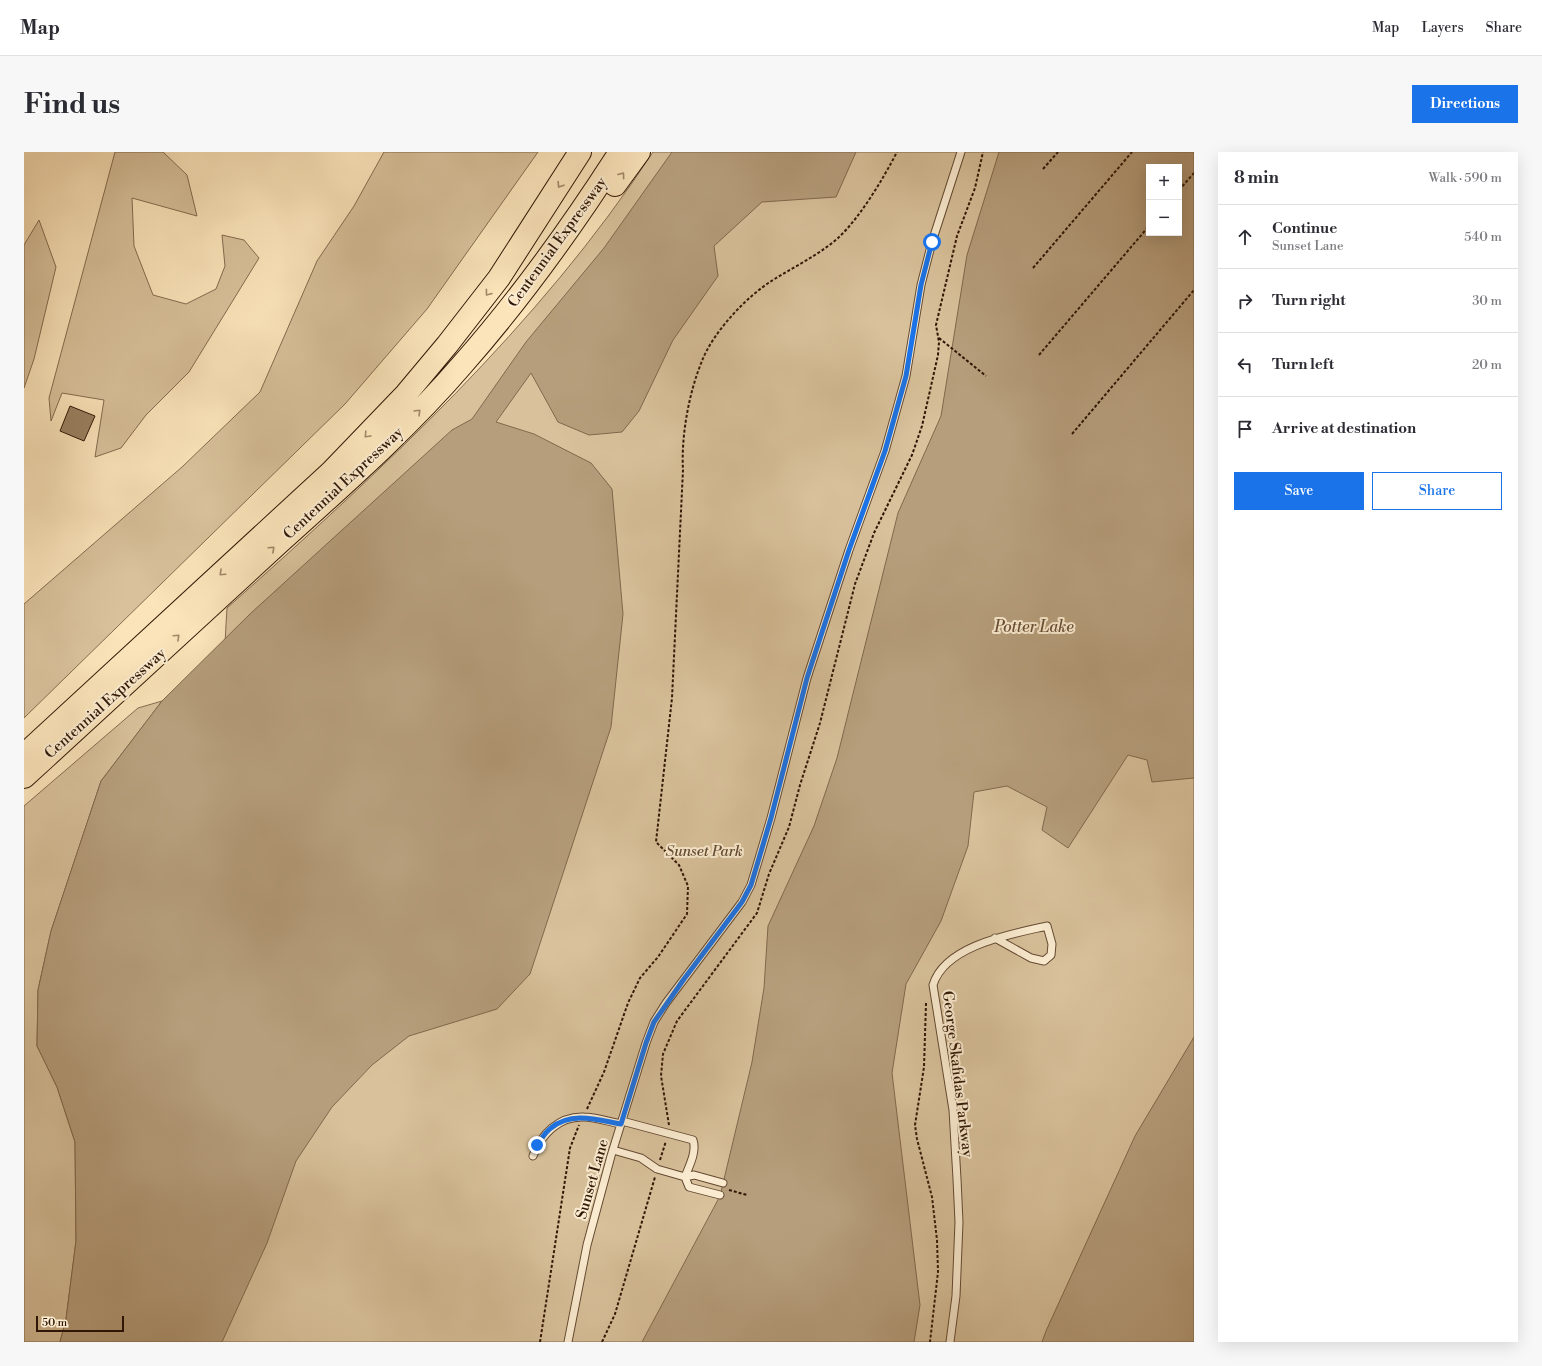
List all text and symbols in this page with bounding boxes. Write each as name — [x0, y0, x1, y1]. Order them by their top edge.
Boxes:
text: Map — [20, 16, 60, 40]
text: Map — [1372, 19, 1399, 37]
text: Layers — [1421, 19, 1464, 37]
text: Share — [1486, 19, 1522, 37]
button: Directions — [1412, 85, 1518, 123]
text: Find us — [24, 87, 120, 122]
map controls — [1146, 164, 1182, 236]
button: + — [1146, 164, 1182, 200]
text: 8 min — [1234, 167, 1279, 189]
text: Walk · 590 m — [1429, 170, 1502, 186]
street label: Centennial Expressway — [504, 173, 612, 311]
one-way arrow — [617, 173, 624, 180]
one-way arrow — [557, 181, 565, 188]
button: − — [1146, 200, 1182, 236]
text: Continue — [1272, 219, 1337, 238]
icon: ahead — [1234, 226, 1256, 248]
text: 540 m — [1464, 229, 1502, 245]
route start — [923, 233, 941, 251]
text: Sunset Lane — [1272, 238, 1344, 254]
one-way arrow — [485, 289, 492, 296]
icon: right — [1234, 290, 1256, 312]
text: Turn right — [1272, 291, 1346, 310]
text: 30 m — [1472, 293, 1502, 309]
icon: left — [1234, 354, 1256, 376]
text: Turn left — [1272, 355, 1334, 374]
text: 20 m — [1472, 357, 1502, 373]
one-way arrow — [413, 409, 420, 417]
icon: arrive — [1234, 418, 1256, 440]
text: Arrive at destination — [1272, 419, 1416, 438]
street label: Centennial Expressway — [280, 423, 408, 544]
one-way arrow — [364, 430, 372, 438]
button: Save — [1234, 472, 1364, 510]
button: Share — [1372, 472, 1502, 510]
one-way arrow — [267, 547, 275, 554]
one-way arrow — [219, 568, 227, 575]
water label: Potter Lake — [993, 617, 1074, 637]
one-way arrow — [172, 635, 180, 642]
street label: Centennial Expressway — [41, 643, 170, 763]
park label: Sunset Park — [666, 842, 743, 861]
street label: George Skafidas Parkway — [938, 990, 977, 1159]
route end — [528, 1136, 546, 1154]
street label: Sunset Lane — [572, 1137, 613, 1221]
scale bar — [36, 1314, 124, 1333]
text: 50 m — [42, 1316, 67, 1330]

